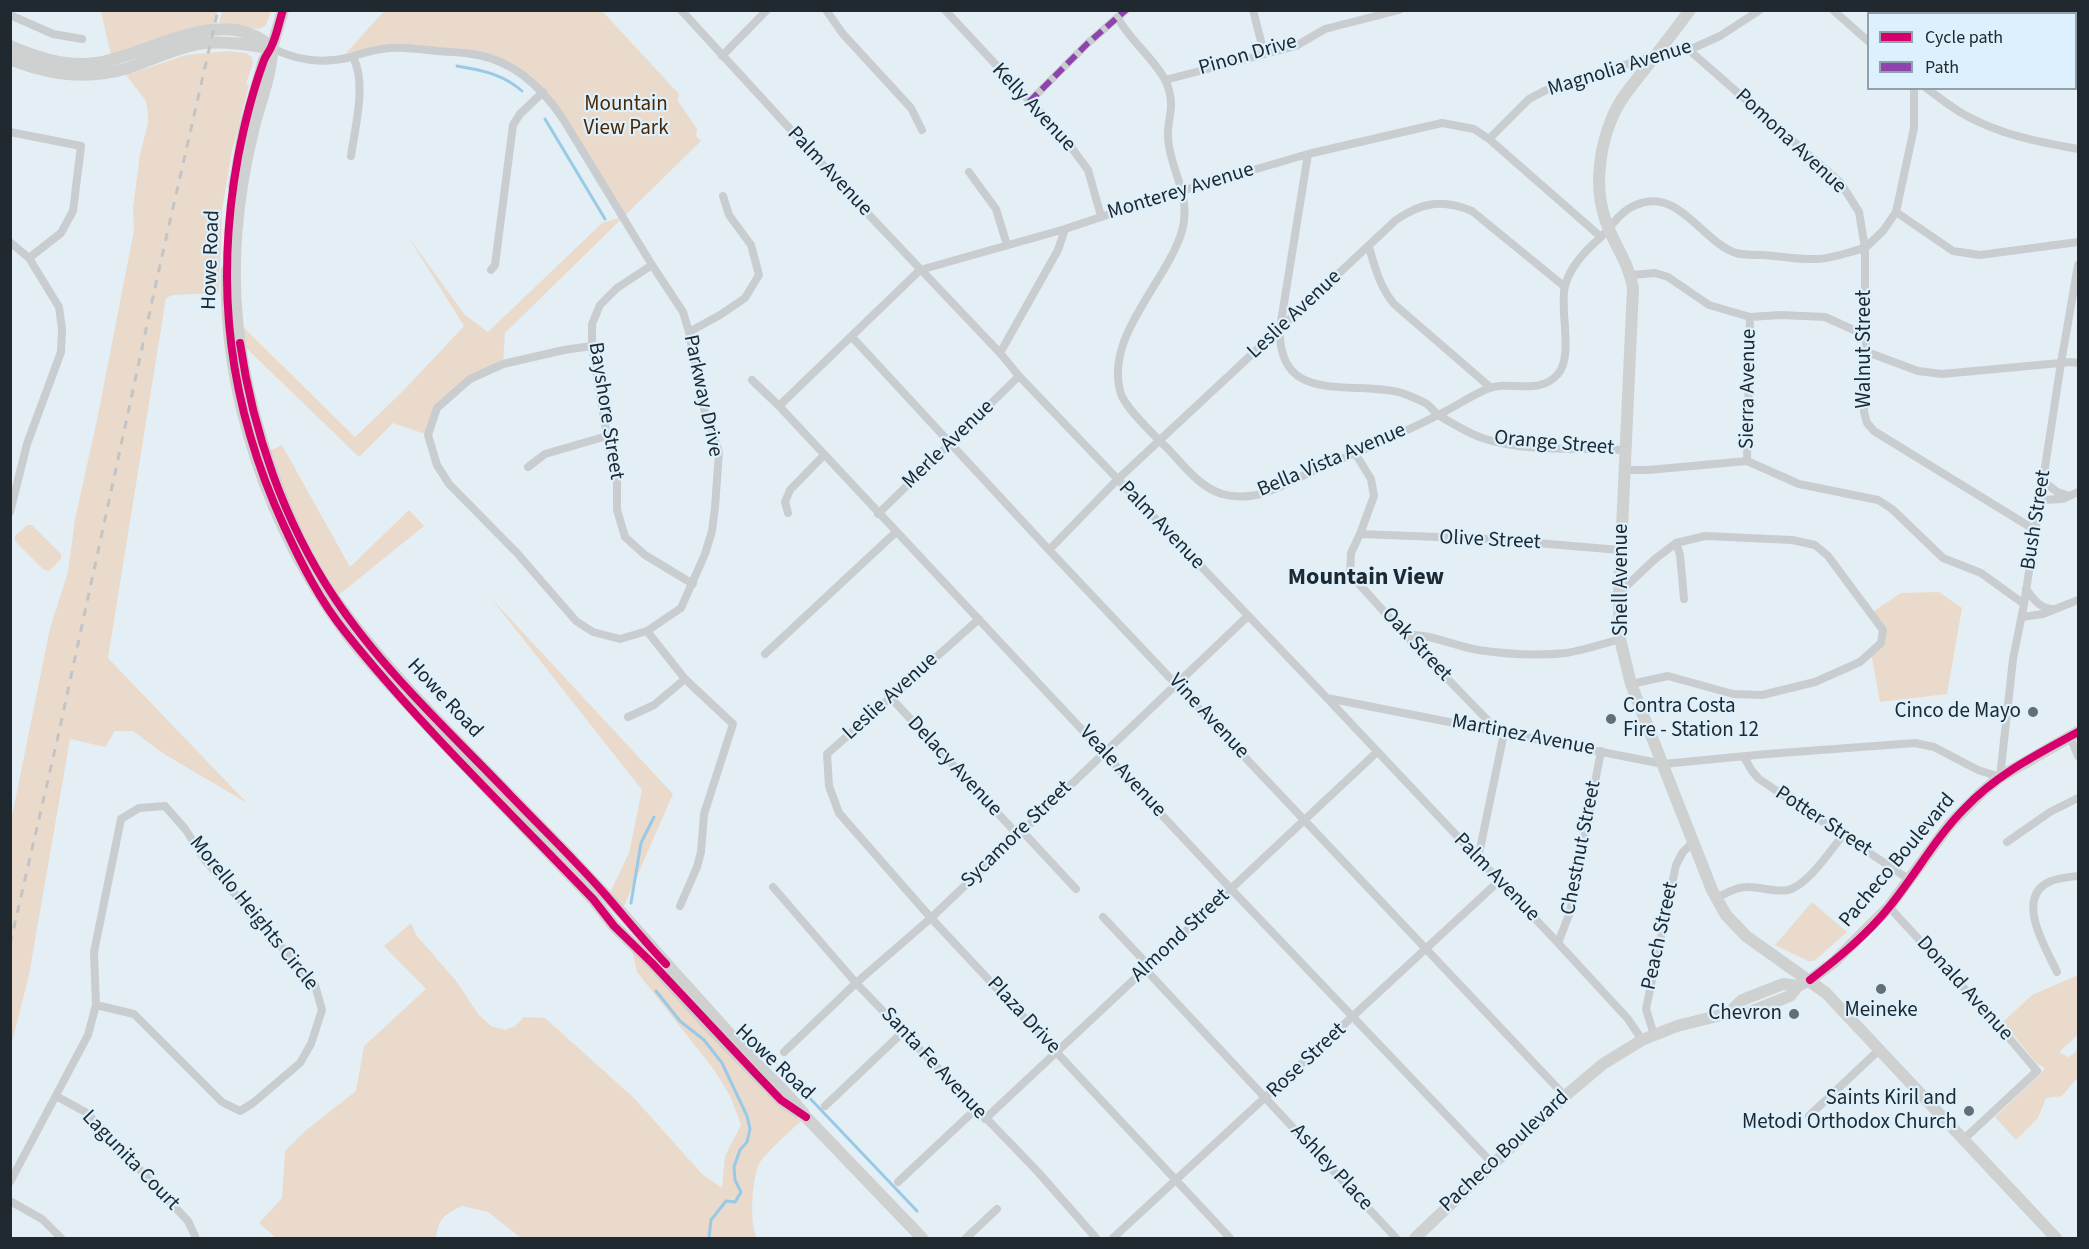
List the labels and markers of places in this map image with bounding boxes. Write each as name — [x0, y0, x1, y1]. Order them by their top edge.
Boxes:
place label: Contra Costa Fire - Station 12 — [1623, 694, 1759, 744]
place label: Cinco de Mayo — [1894, 699, 2021, 725]
marker: Cinco de Mayo — [2026, 705, 2040, 719]
marker: Contra Costa Fire - Station 12 — [1604, 712, 1618, 726]
marker: Meineke — [1874, 982, 1888, 996]
place label: Meineke — [1844, 998, 1918, 1024]
place label: Chevron — [1708, 1001, 1782, 1027]
marker: Chevron — [1787, 1007, 1801, 1021]
place label: Saints Kiril and Metodi Orthodox Church — [1742, 1086, 1957, 1136]
marker: Saints Kiril and Metodi Orthodox Church — [1962, 1104, 1976, 1118]

